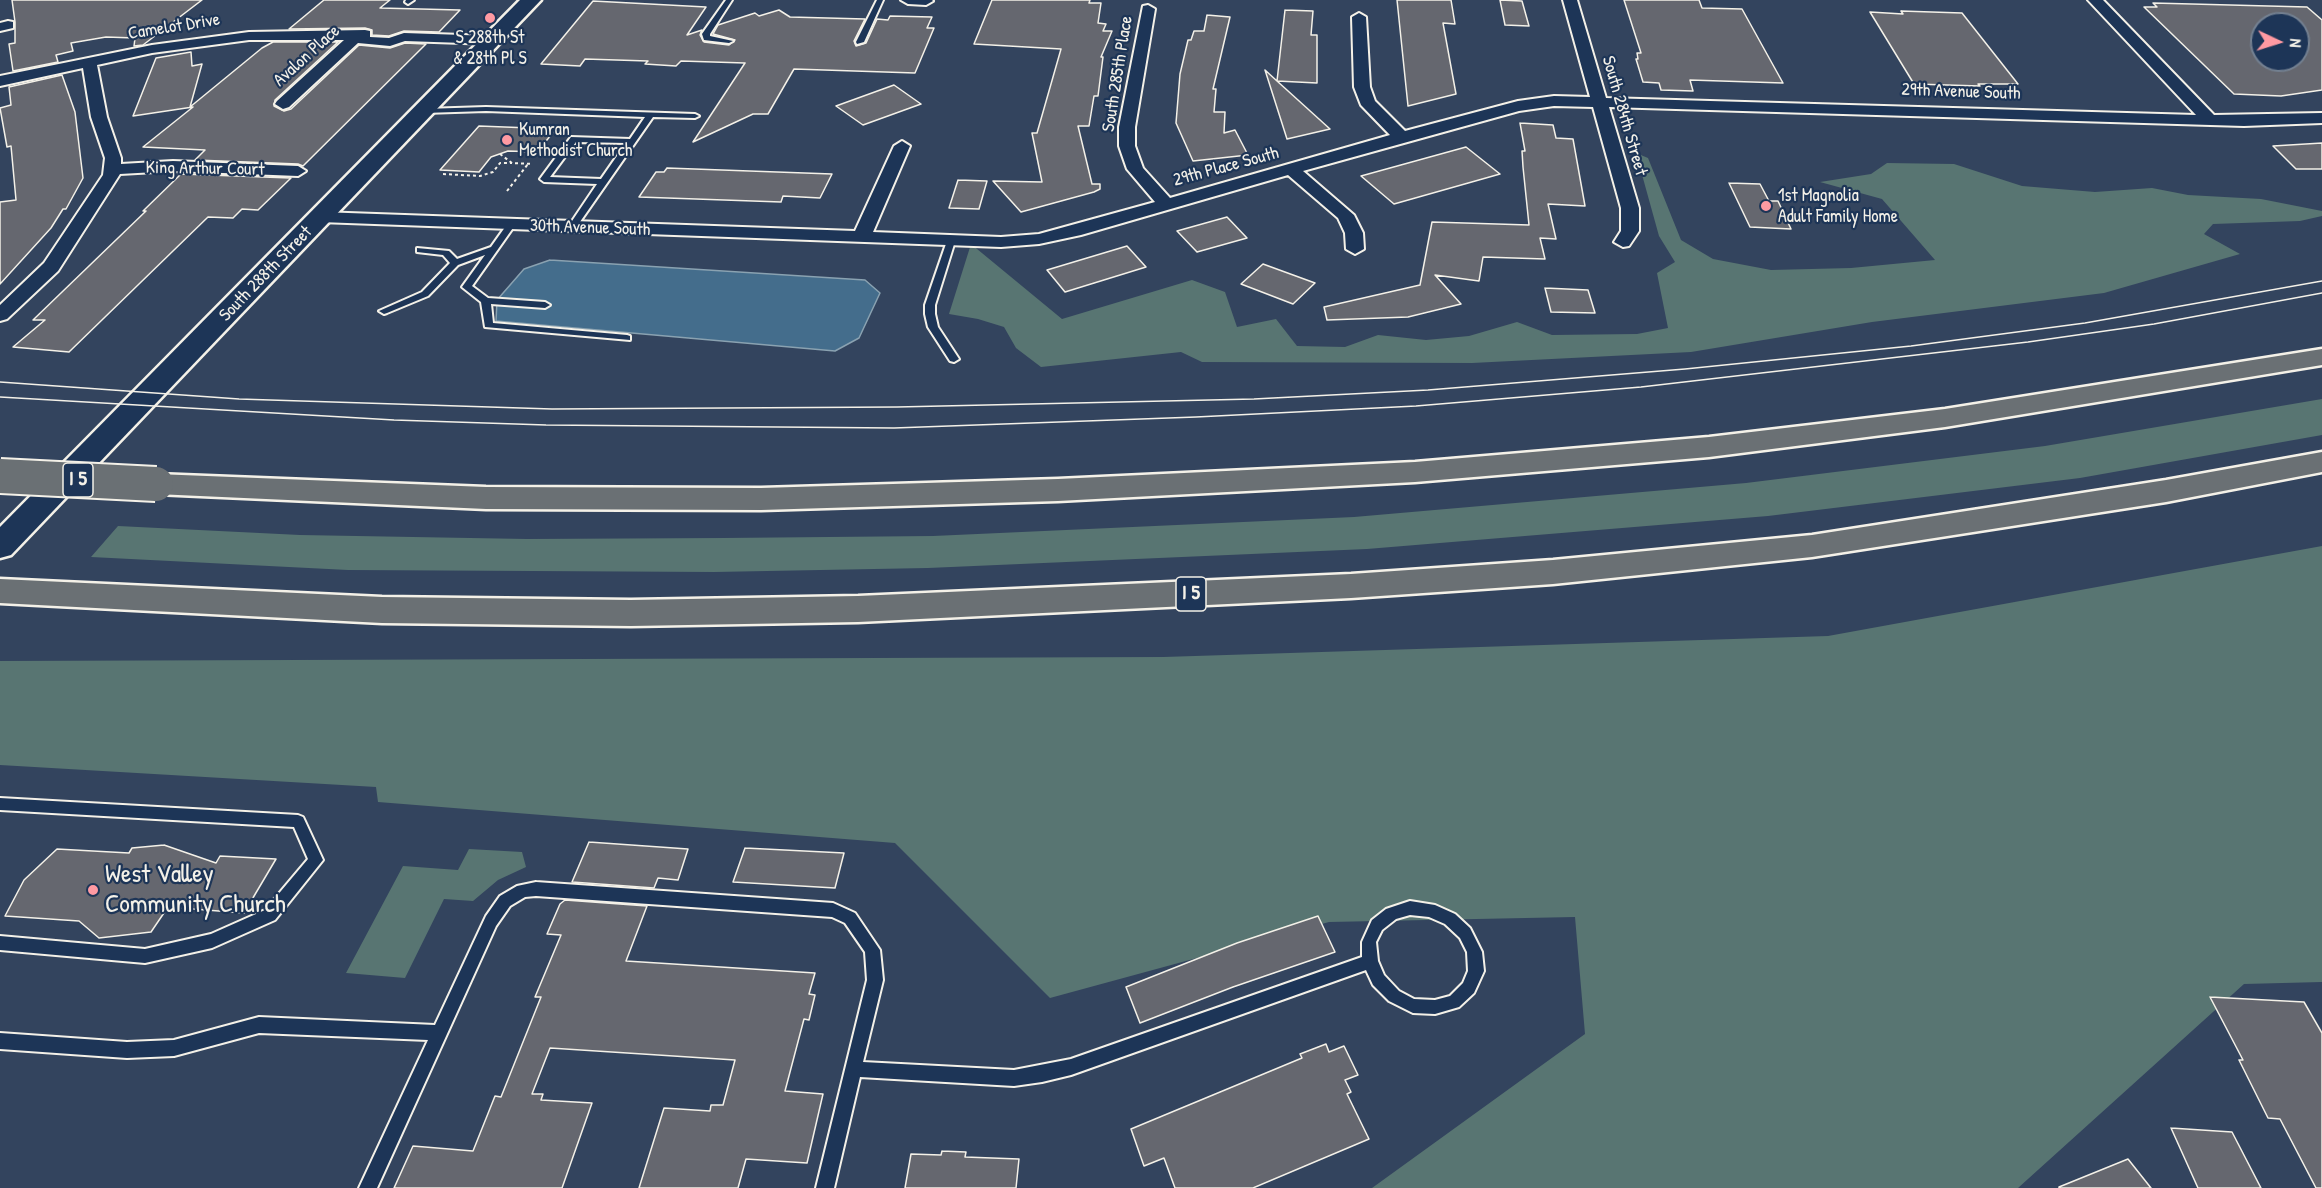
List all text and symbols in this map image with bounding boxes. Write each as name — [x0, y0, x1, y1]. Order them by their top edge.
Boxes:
street label: Camelot Drive — [127, 9, 221, 45]
marker: S 288th St & 28th Pl S — [483, 11, 497, 25]
north arrow — [2250, 12, 2310, 72]
street label: South 285th Place — [1098, 15, 1138, 133]
street label: Avalon Place — [269, 21, 345, 91]
place label: S 288th St & 28th Pl S — [453, 27, 527, 70]
text: N — [2285, 38, 2307, 48]
street label: South 284th Street — [1597, 54, 1651, 178]
street label: 29th Avenue South — [1901, 79, 2021, 105]
place label: Kumran Methodist Church — [519, 119, 632, 162]
marker: Kumran Methodist Church — [500, 133, 514, 147]
street label: 29th Place South — [1171, 143, 1281, 191]
street label: King Arthur Court — [145, 157, 265, 181]
place label: 1st Magnolia Adult Family Home — [1778, 185, 1898, 228]
marker: 1st Magnolia Adult Family Home — [1759, 199, 1773, 213]
street label: 30th Avenue South — [530, 215, 650, 241]
street label: South 288th Street — [215, 222, 317, 326]
road number: I 5 — [63, 463, 93, 497]
road number: I 5 — [1176, 577, 1206, 611]
place label: West Valley Community Church — [105, 859, 286, 921]
marker: West Valley Community Church — [86, 883, 100, 897]

